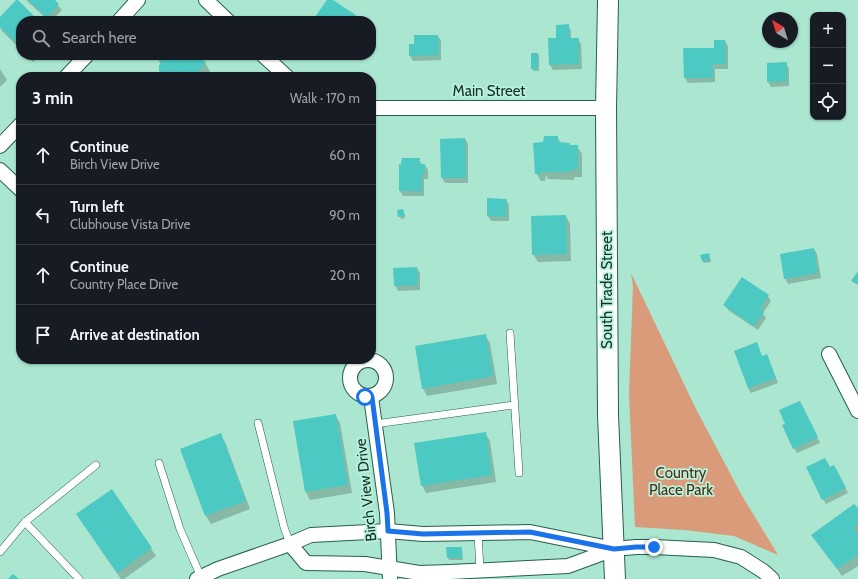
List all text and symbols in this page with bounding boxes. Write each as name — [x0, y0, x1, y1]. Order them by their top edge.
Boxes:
north arrow — [762, 12, 798, 48]
map controls — [810, 12, 846, 120]
button: + — [810, 12, 846, 48]
search box — [16, 16, 376, 60]
icon: search — [30, 27, 52, 49]
text: Search here — [62, 29, 137, 47]
button: − — [810, 48, 846, 84]
street label: Main Street — [453, 82, 525, 100]
button: locate — [810, 84, 846, 120]
text: 3 min — [32, 88, 73, 108]
text: Walk · 170 m — [290, 90, 360, 106]
text: Continue — [70, 138, 129, 156]
icon: ahead — [32, 144, 54, 166]
text: 60 m — [329, 147, 360, 163]
text: Birch View Drive — [70, 156, 160, 172]
text: Turn left — [70, 198, 124, 216]
icon: left — [32, 204, 54, 226]
text: 90 m — [329, 207, 360, 223]
text: Clubhouse Vista Drive — [70, 216, 190, 232]
street label: South Trade Street — [598, 231, 616, 349]
text: Continue — [70, 258, 129, 276]
icon: ahead — [32, 264, 54, 286]
text: 20 m — [330, 267, 360, 283]
text: Country Place Drive — [70, 276, 178, 292]
icon: arrive — [32, 324, 54, 346]
text: Arrive at destination — [70, 326, 200, 344]
route start — [356, 388, 374, 406]
street label: Birch View Drive — [352, 437, 380, 542]
park label: Country Place Park — [649, 464, 713, 499]
route end — [645, 538, 663, 556]

